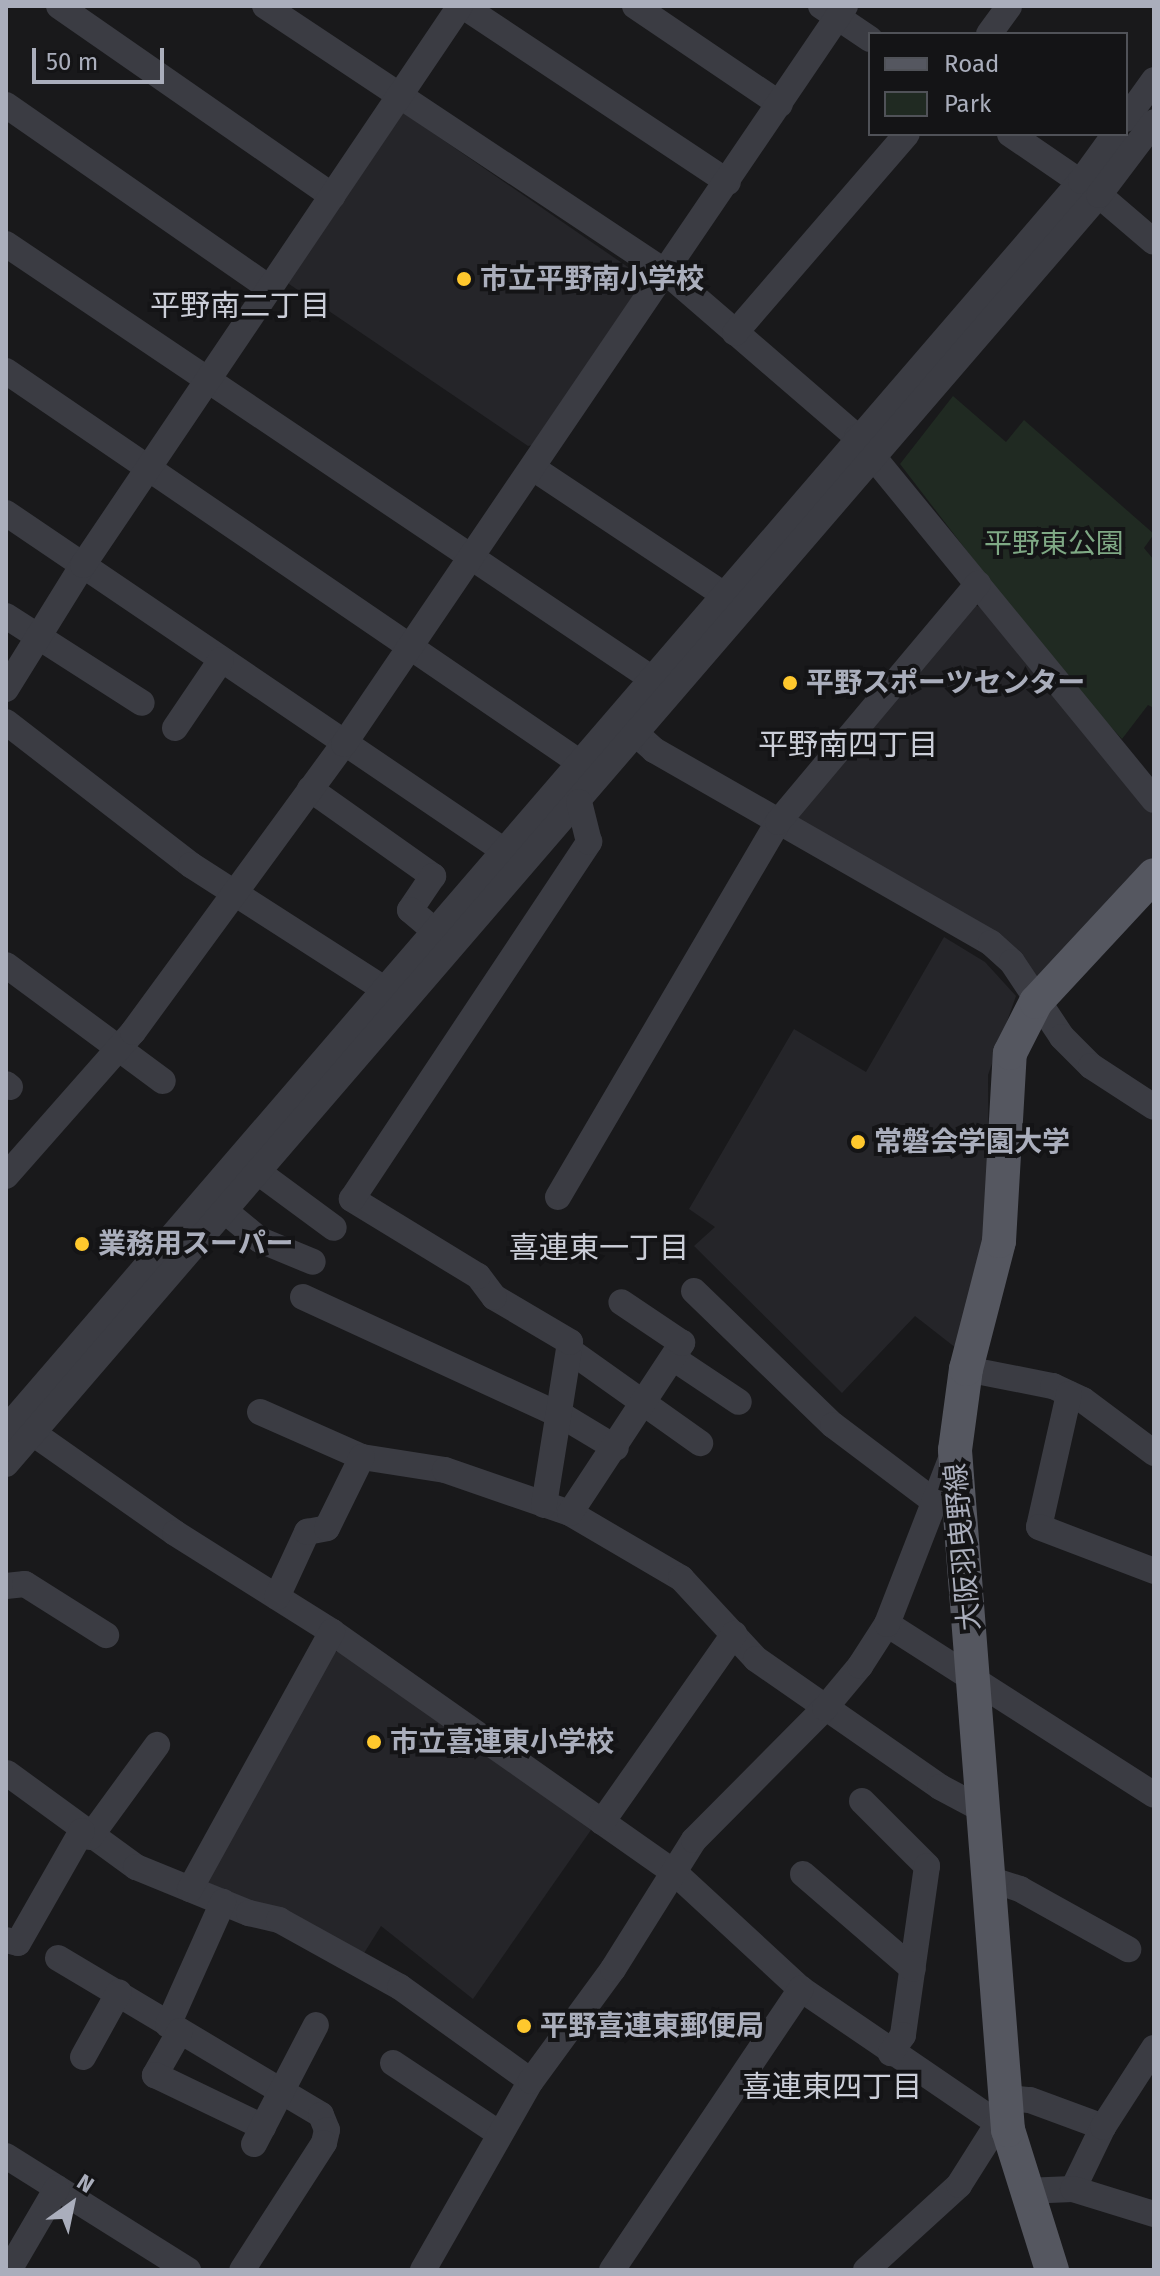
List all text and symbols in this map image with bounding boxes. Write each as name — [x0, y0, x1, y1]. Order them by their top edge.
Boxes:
scale bar — [36, 32, 168, 82]
legend — [868, 32, 1128, 136]
text: 50 m — [46, 48, 98, 76]
text: Road — [944, 50, 999, 78]
text: Park — [944, 90, 991, 118]
place label: 市立平野南小学校 — [480, 262, 704, 296]
marker: 市立平野南小学校 — [455, 270, 473, 288]
district label: 平野南二丁目 — [150, 288, 330, 324]
park label: 平野東公園 — [984, 527, 1124, 561]
place label: 平野スポーツセンター — [806, 666, 1086, 700]
marker: 平野スポーツセンター — [781, 674, 799, 692]
district label: 平野南四丁目 — [758, 727, 938, 763]
place label: 常磐会学園大学 — [874, 1125, 1070, 1159]
marker: 常磐会学園大学 — [849, 1133, 867, 1151]
place label: 業務用スーパー — [98, 1227, 294, 1261]
district label: 喜連東一丁目 — [509, 1230, 689, 1266]
marker: 業務用スーパー — [73, 1235, 91, 1253]
street label: 大阪羽曳野線 — [939, 1462, 987, 1632]
place label: 市立喜連東小学校 — [390, 1725, 614, 1759]
marker: 市立喜連東小学校 — [365, 1733, 383, 1751]
place label: 平野喜連東郵便局 — [540, 2009, 764, 2043]
marker: 平野喜連東郵便局 — [515, 2017, 533, 2035]
district label: 喜連東四丁目 — [742, 2069, 922, 2105]
north arrow — [32, 2164, 112, 2244]
text: N — [72, 2168, 99, 2199]

